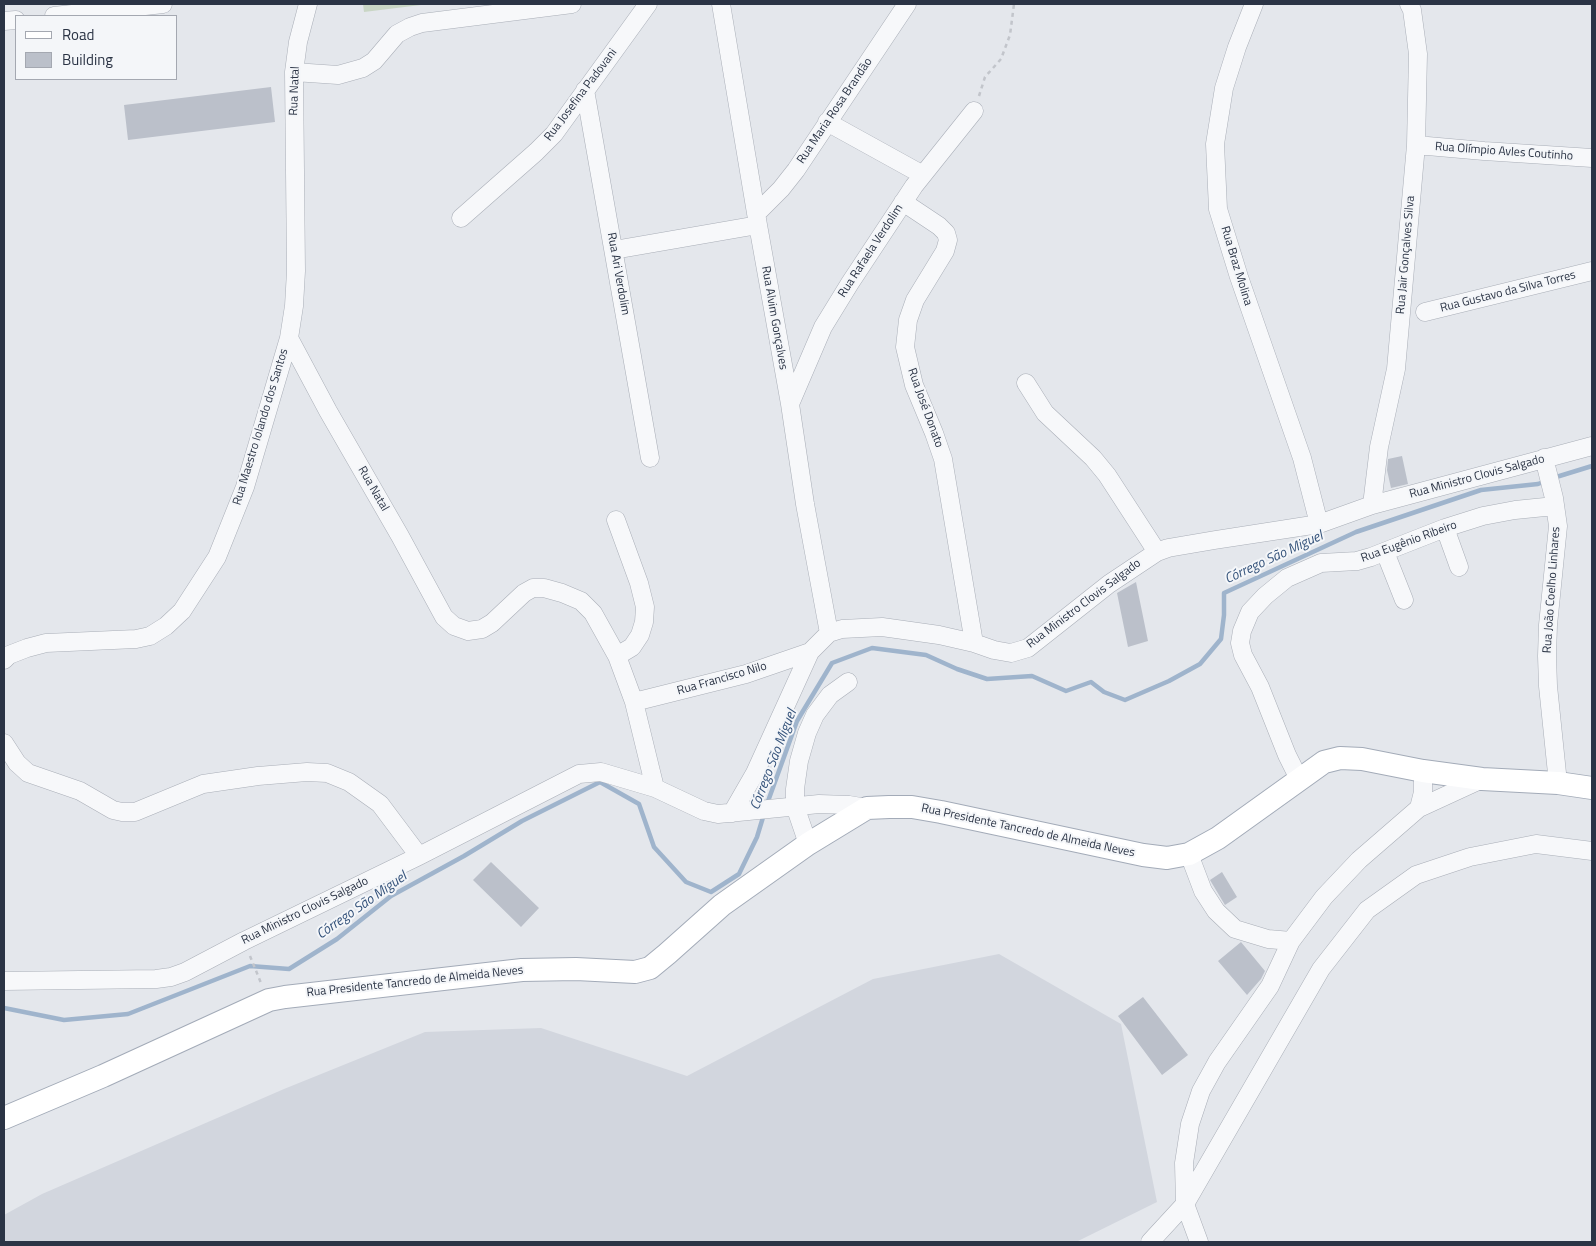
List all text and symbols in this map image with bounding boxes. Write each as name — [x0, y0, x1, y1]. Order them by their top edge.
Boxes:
legend — [15, 15, 178, 80]
text: Road — [62, 23, 94, 46]
street label: Rua Josefina Padovani — [542, 46, 620, 144]
text: Building — [62, 48, 113, 71]
street label: Rua Maria Rosa Brandão — [794, 55, 876, 167]
street label: Rua Natal — [287, 66, 303, 116]
street label: Rua Olímpio Avles Coutinho — [1434, 140, 1574, 164]
street label: Rua Jair Gonçalves Silva — [1394, 195, 1418, 315]
street label: Rua Rafaela Verdolim — [836, 202, 906, 300]
street label: Rua Braz Molina — [1217, 225, 1255, 307]
street label: Rua Ari Verdolim — [604, 232, 632, 316]
street label: Rua Alvim Gonçalves — [758, 265, 790, 371]
street label: Rua Gustavo da Silva Torres — [1439, 268, 1577, 316]
street label: Rua Maestro Iolando dos Santos — [230, 347, 292, 507]
street label: Rua José Donato — [904, 366, 946, 450]
street label: Rua Ministro Clovis Salgado — [1408, 452, 1546, 502]
street label: Rua Natal — [354, 464, 392, 514]
street label: Rua Eugênio Ribeiro — [1359, 518, 1459, 566]
street label: Rua João Coelho Linhares — [1540, 526, 1564, 654]
water label: Córrego São Miguel — [1222, 528, 1326, 588]
street label: Rua Ministro Clovis Salgado — [1024, 556, 1144, 652]
street label: Rua Francisco Nilo — [676, 659, 768, 699]
water label: Córrego São Miguel — [747, 707, 801, 813]
street label: Rua Presidente Tancredo de Almeida Neves — [920, 801, 1136, 861]
water label: Córrego São Miguel — [314, 869, 410, 943]
street label: Rua Ministro Clovis Salgado — [239, 874, 371, 948]
street label: Rua Presidente Tancredo de Almeida Neves — [306, 963, 524, 1001]

